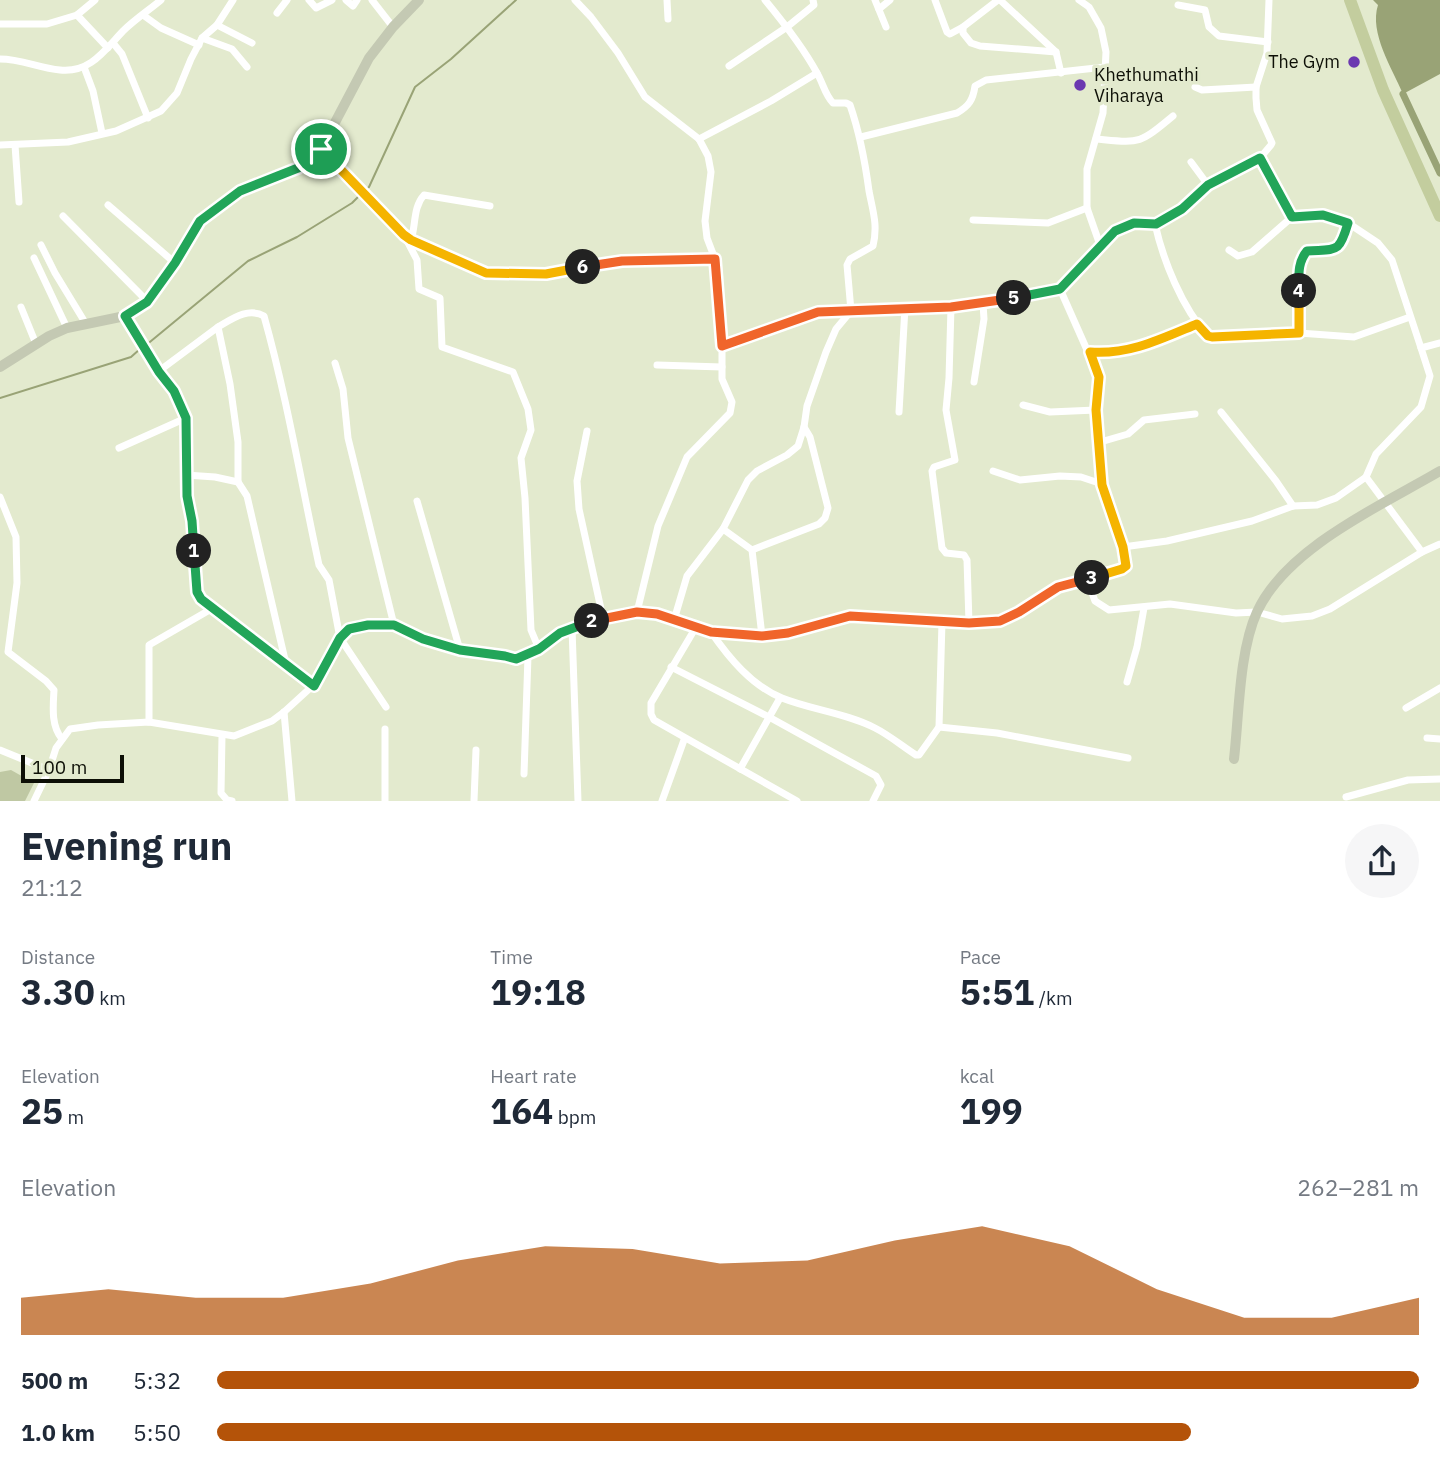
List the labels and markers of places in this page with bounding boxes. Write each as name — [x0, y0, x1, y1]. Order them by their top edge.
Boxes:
place label: The Gym — [1268, 50, 1340, 73]
marker: The Gym — [1346, 54, 1362, 70]
place label: Khethumathi Viharaya — [1094, 63, 1199, 107]
marker: Khethumathi Viharaya — [1072, 77, 1088, 93]
pin — [291, 119, 351, 179]
pin: 6 — [566, 250, 600, 284]
pin: 4 — [1282, 274, 1316, 308]
pin: 5 — [996, 280, 1032, 316]
pin: 1 — [176, 534, 212, 568]
pin: 3 — [1074, 560, 1110, 596]
pin: 2 — [574, 604, 610, 638]

